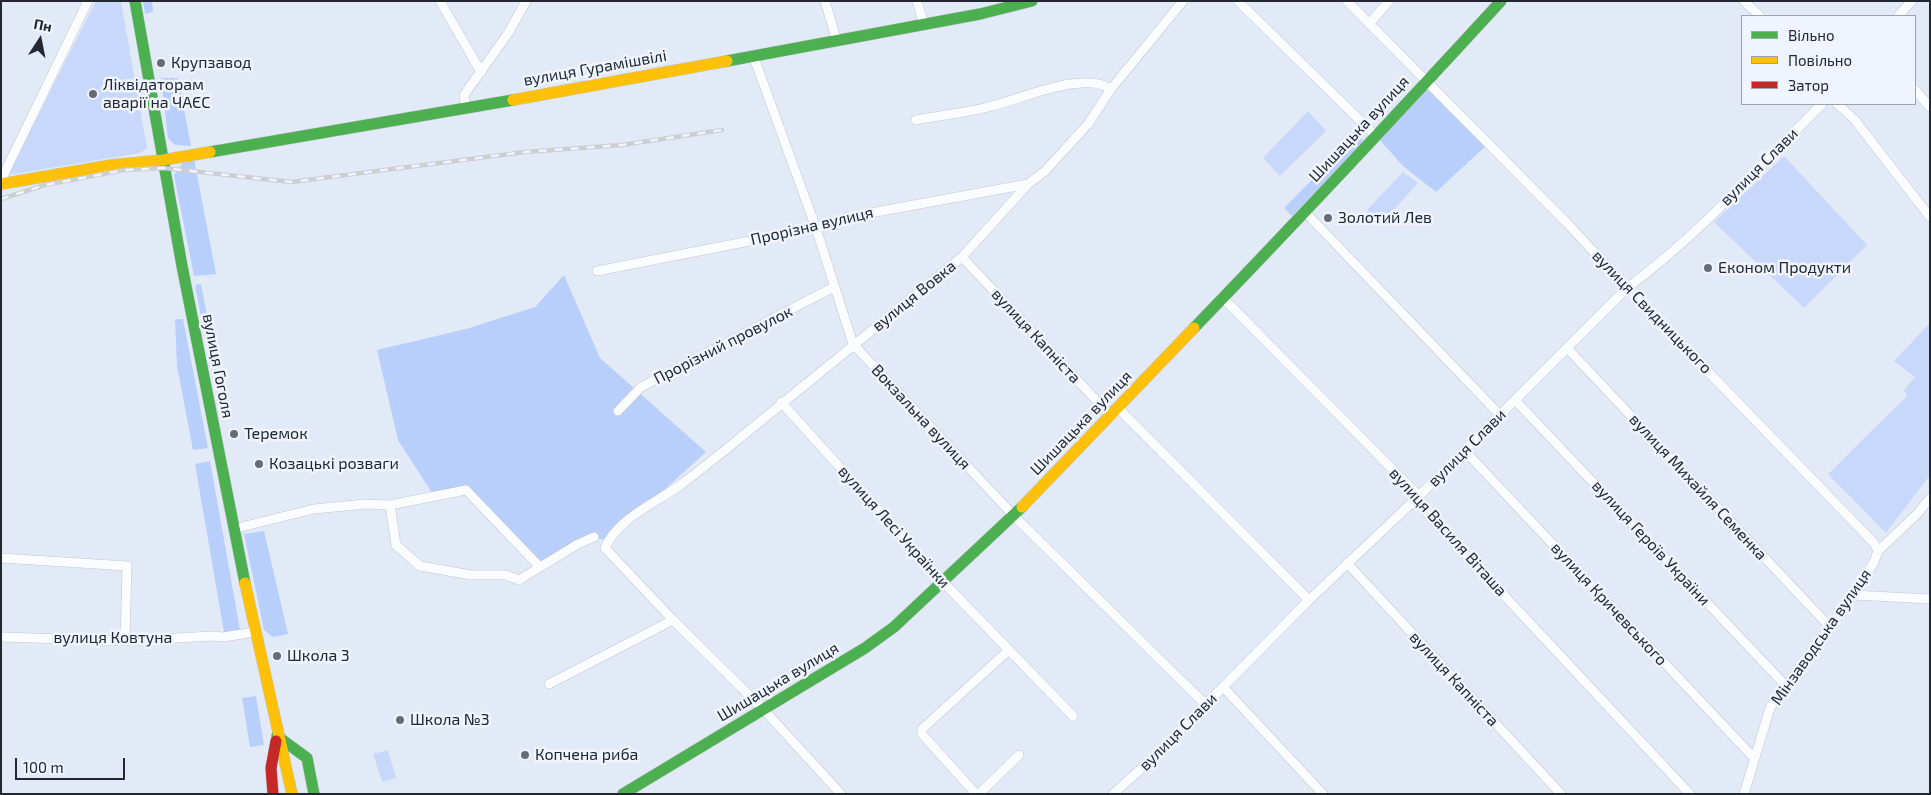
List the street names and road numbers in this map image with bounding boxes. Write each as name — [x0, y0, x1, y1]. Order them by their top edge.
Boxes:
street label: вулиця Гурамішвілі — [522, 46, 668, 90]
street label: Шишацька вулиця — [1305, 72, 1413, 186]
street label: вулиця Слави — [1716, 124, 1802, 210]
street label: Прорізна вулиця — [749, 203, 875, 249]
street label: вулиця Свидницького — [1588, 246, 1716, 378]
street label: вулиця Вовка — [868, 256, 960, 336]
street label: вулиця Капніста — [987, 285, 1085, 387]
street label: Прорізний провулок — [650, 302, 796, 388]
street label: вулиця Гоголя — [198, 312, 238, 420]
street label: Вокзальна вулиця — [867, 360, 975, 474]
street label: Шишацька вулиця — [1026, 367, 1136, 479]
street label: вулиця Слави — [1424, 405, 1510, 491]
street label: вулиця Михайля Семенка — [1625, 410, 1771, 564]
street label: вулиця Лесі Українки — [834, 462, 954, 592]
street label: вулиця Василя Віташа — [1385, 464, 1511, 600]
street label: вулиця Героїв України — [1588, 476, 1714, 610]
street label: вулиця Кричевського — [1547, 538, 1671, 670]
street label: Мінзаводська вулиця — [1767, 565, 1875, 709]
street label: вулиця Ковтуна — [54, 628, 172, 648]
street label: вулиця Капніста — [1405, 628, 1503, 730]
street label: Шишацька вулиця — [714, 638, 842, 726]
street label: вулиця Слави — [1135, 689, 1221, 775]

